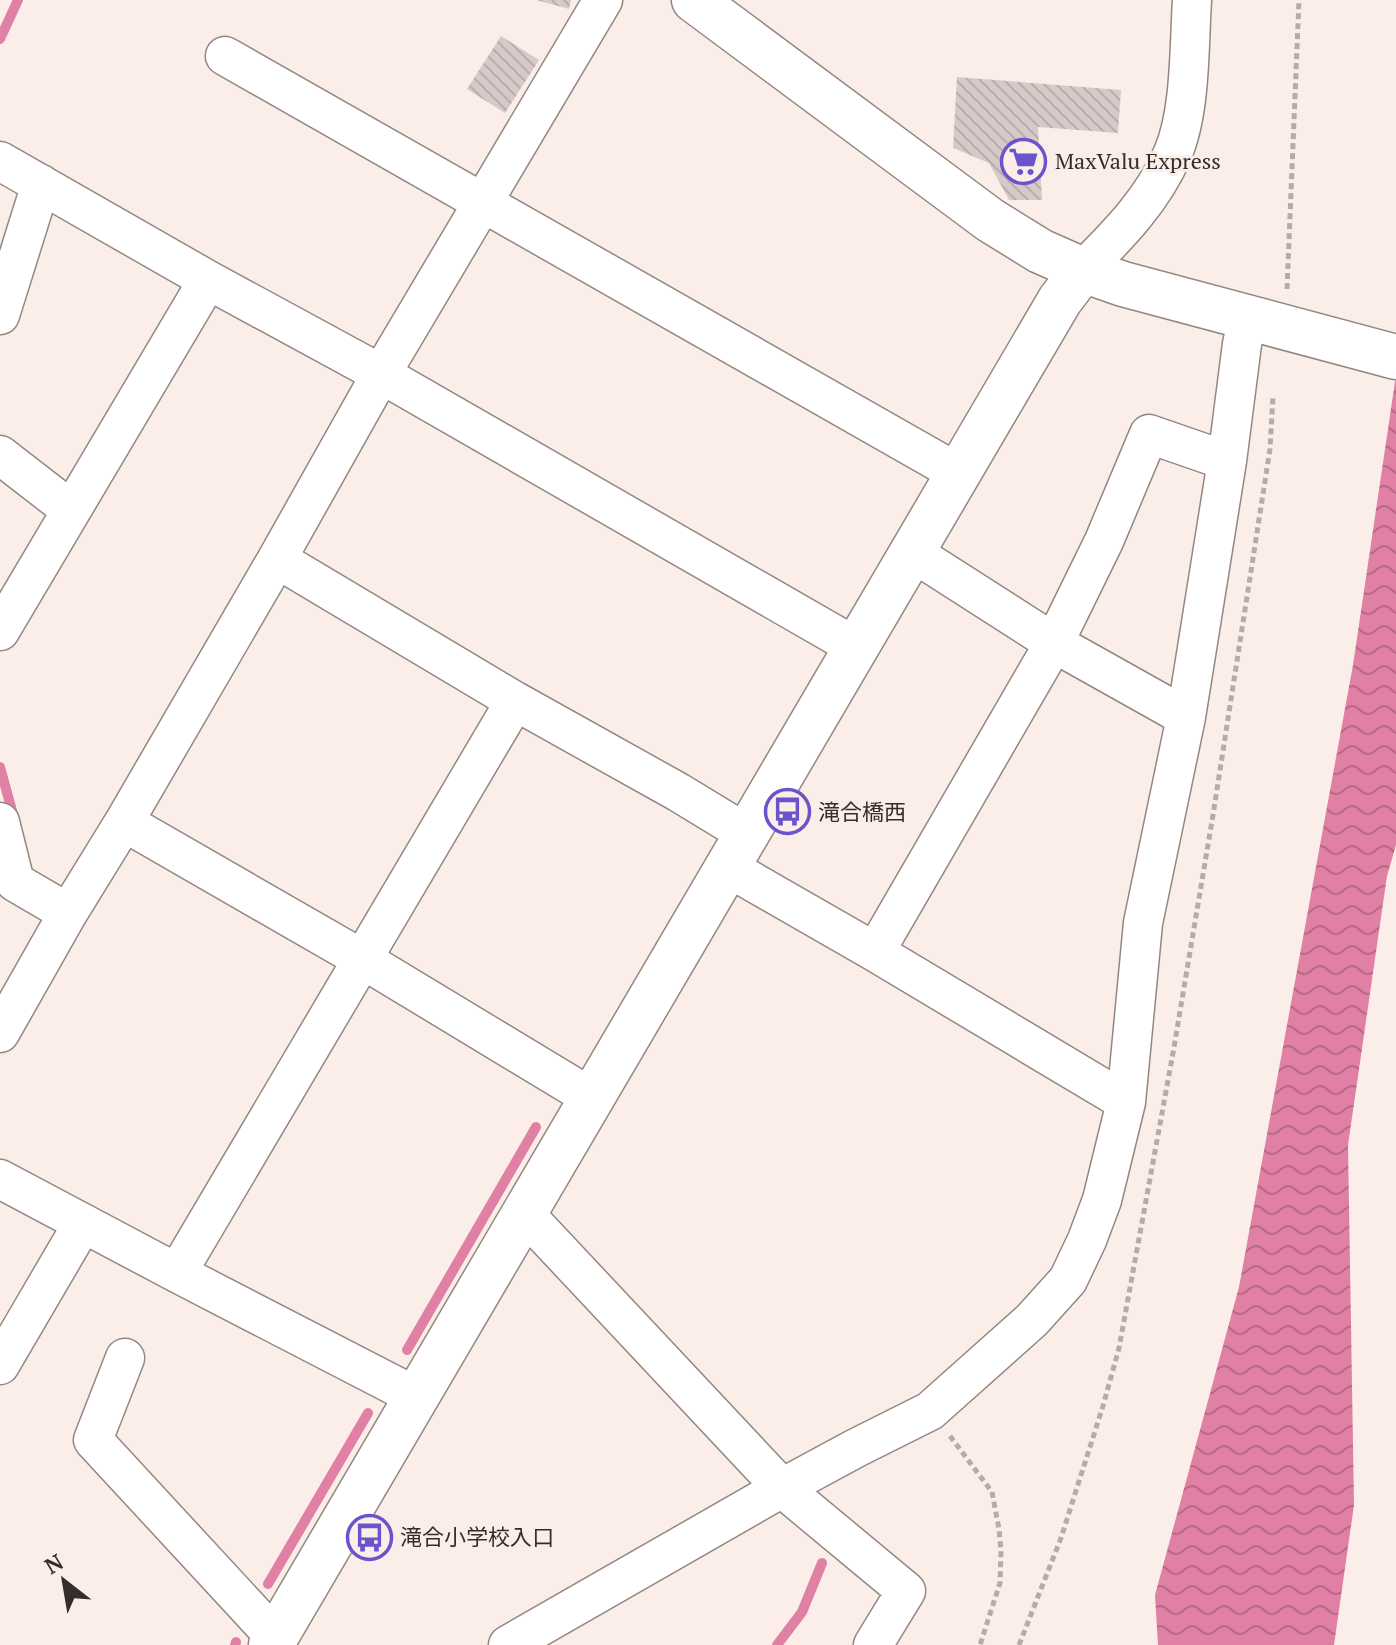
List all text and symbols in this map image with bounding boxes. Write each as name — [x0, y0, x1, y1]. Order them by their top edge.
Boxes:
supermarket icon: MaxValu Express — [1000, 137, 1048, 185]
place label: MaxValu Express — [1055, 146, 1221, 175]
bus stop icon: 滝合橋西 — [763, 788, 811, 836]
place label: 滝合橋西 — [818, 797, 906, 826]
bus stop icon: 滝合小学校入口 — [345, 1513, 393, 1561]
place label: 滝合小学校入口 — [400, 1522, 554, 1551]
north arrow — [24, 1541, 104, 1621]
text: N — [39, 1547, 68, 1580]

